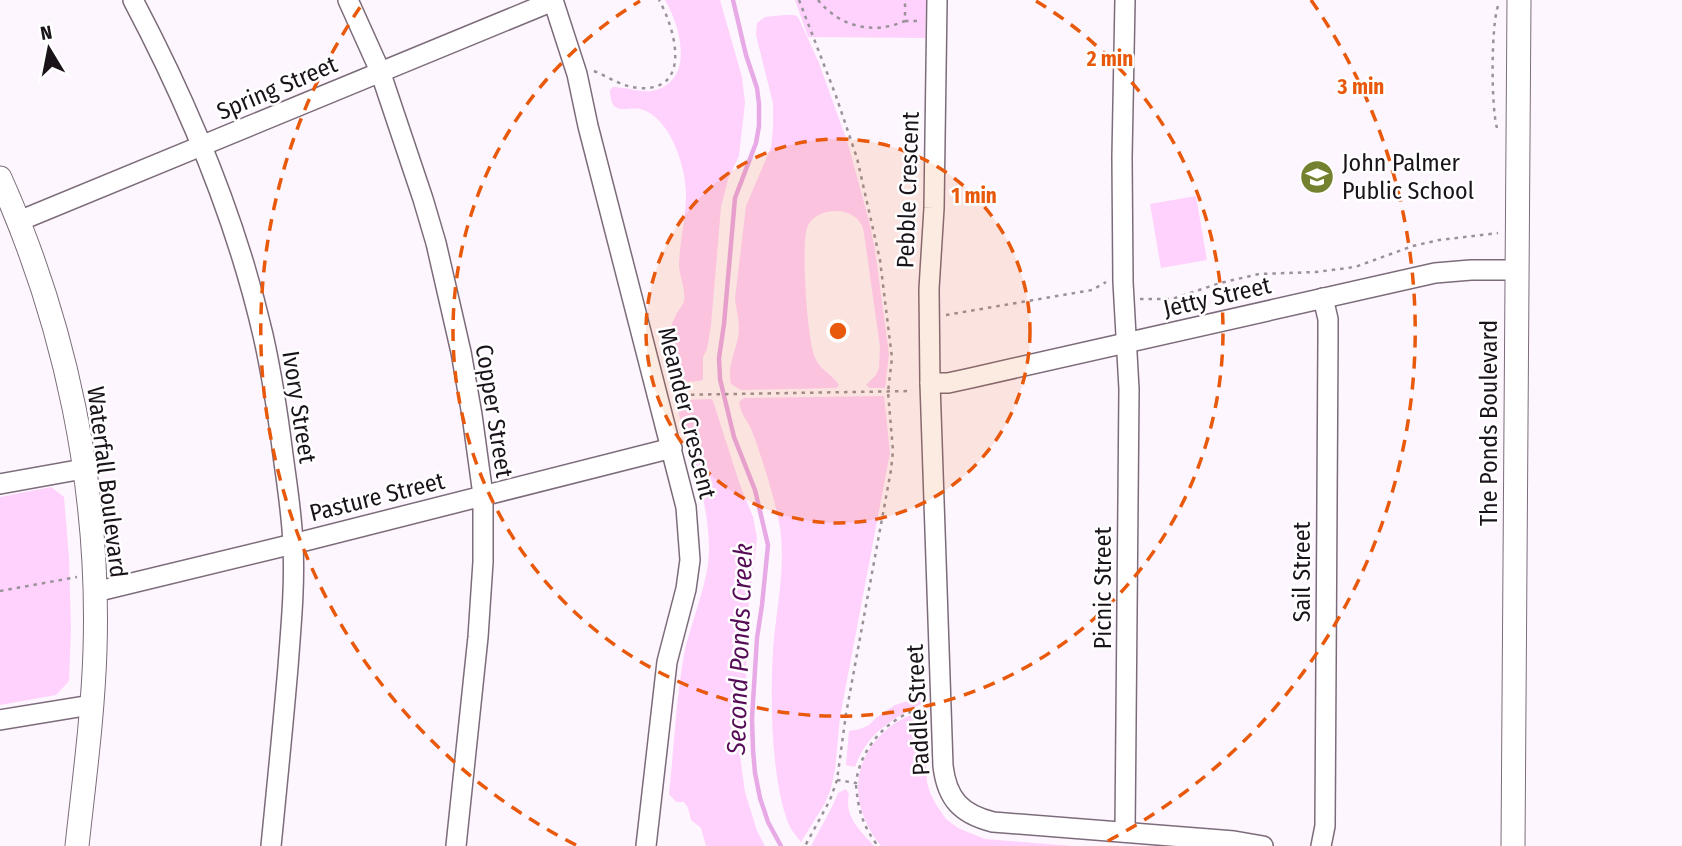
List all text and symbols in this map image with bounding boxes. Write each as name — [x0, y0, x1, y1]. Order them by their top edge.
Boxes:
north arrow — [14, 14, 84, 84]
text: N — [39, 20, 54, 45]
text: 2 min — [1086, 46, 1133, 72]
street label: Spring Street — [213, 50, 341, 126]
text: 3 min — [1337, 74, 1384, 100]
street label: Pebble Crescent — [891, 111, 925, 269]
place label: John Palmer Public School — [1342, 149, 1474, 205]
school or university icon: John Palmer Public School — [1298, 158, 1336, 196]
text: 1 min — [951, 183, 997, 209]
street label: Jetty Street — [1161, 271, 1274, 323]
centre of rings — [826, 319, 850, 343]
street label: The Ponds Boulevard — [1475, 320, 1503, 526]
street label: Meander Crescent — [652, 324, 722, 502]
street label: Copper Street — [470, 342, 518, 480]
street label: Ivory Street — [276, 349, 322, 465]
street label: Waterfall Boulevard — [81, 385, 133, 579]
street label: Pasture Street — [307, 467, 447, 527]
street label: Sail Street — [1288, 522, 1316, 622]
street label: Picnic Street — [1089, 527, 1117, 649]
water label: Second Ponds Creek — [721, 543, 759, 756]
street label: Paddle Street — [901, 643, 935, 776]

